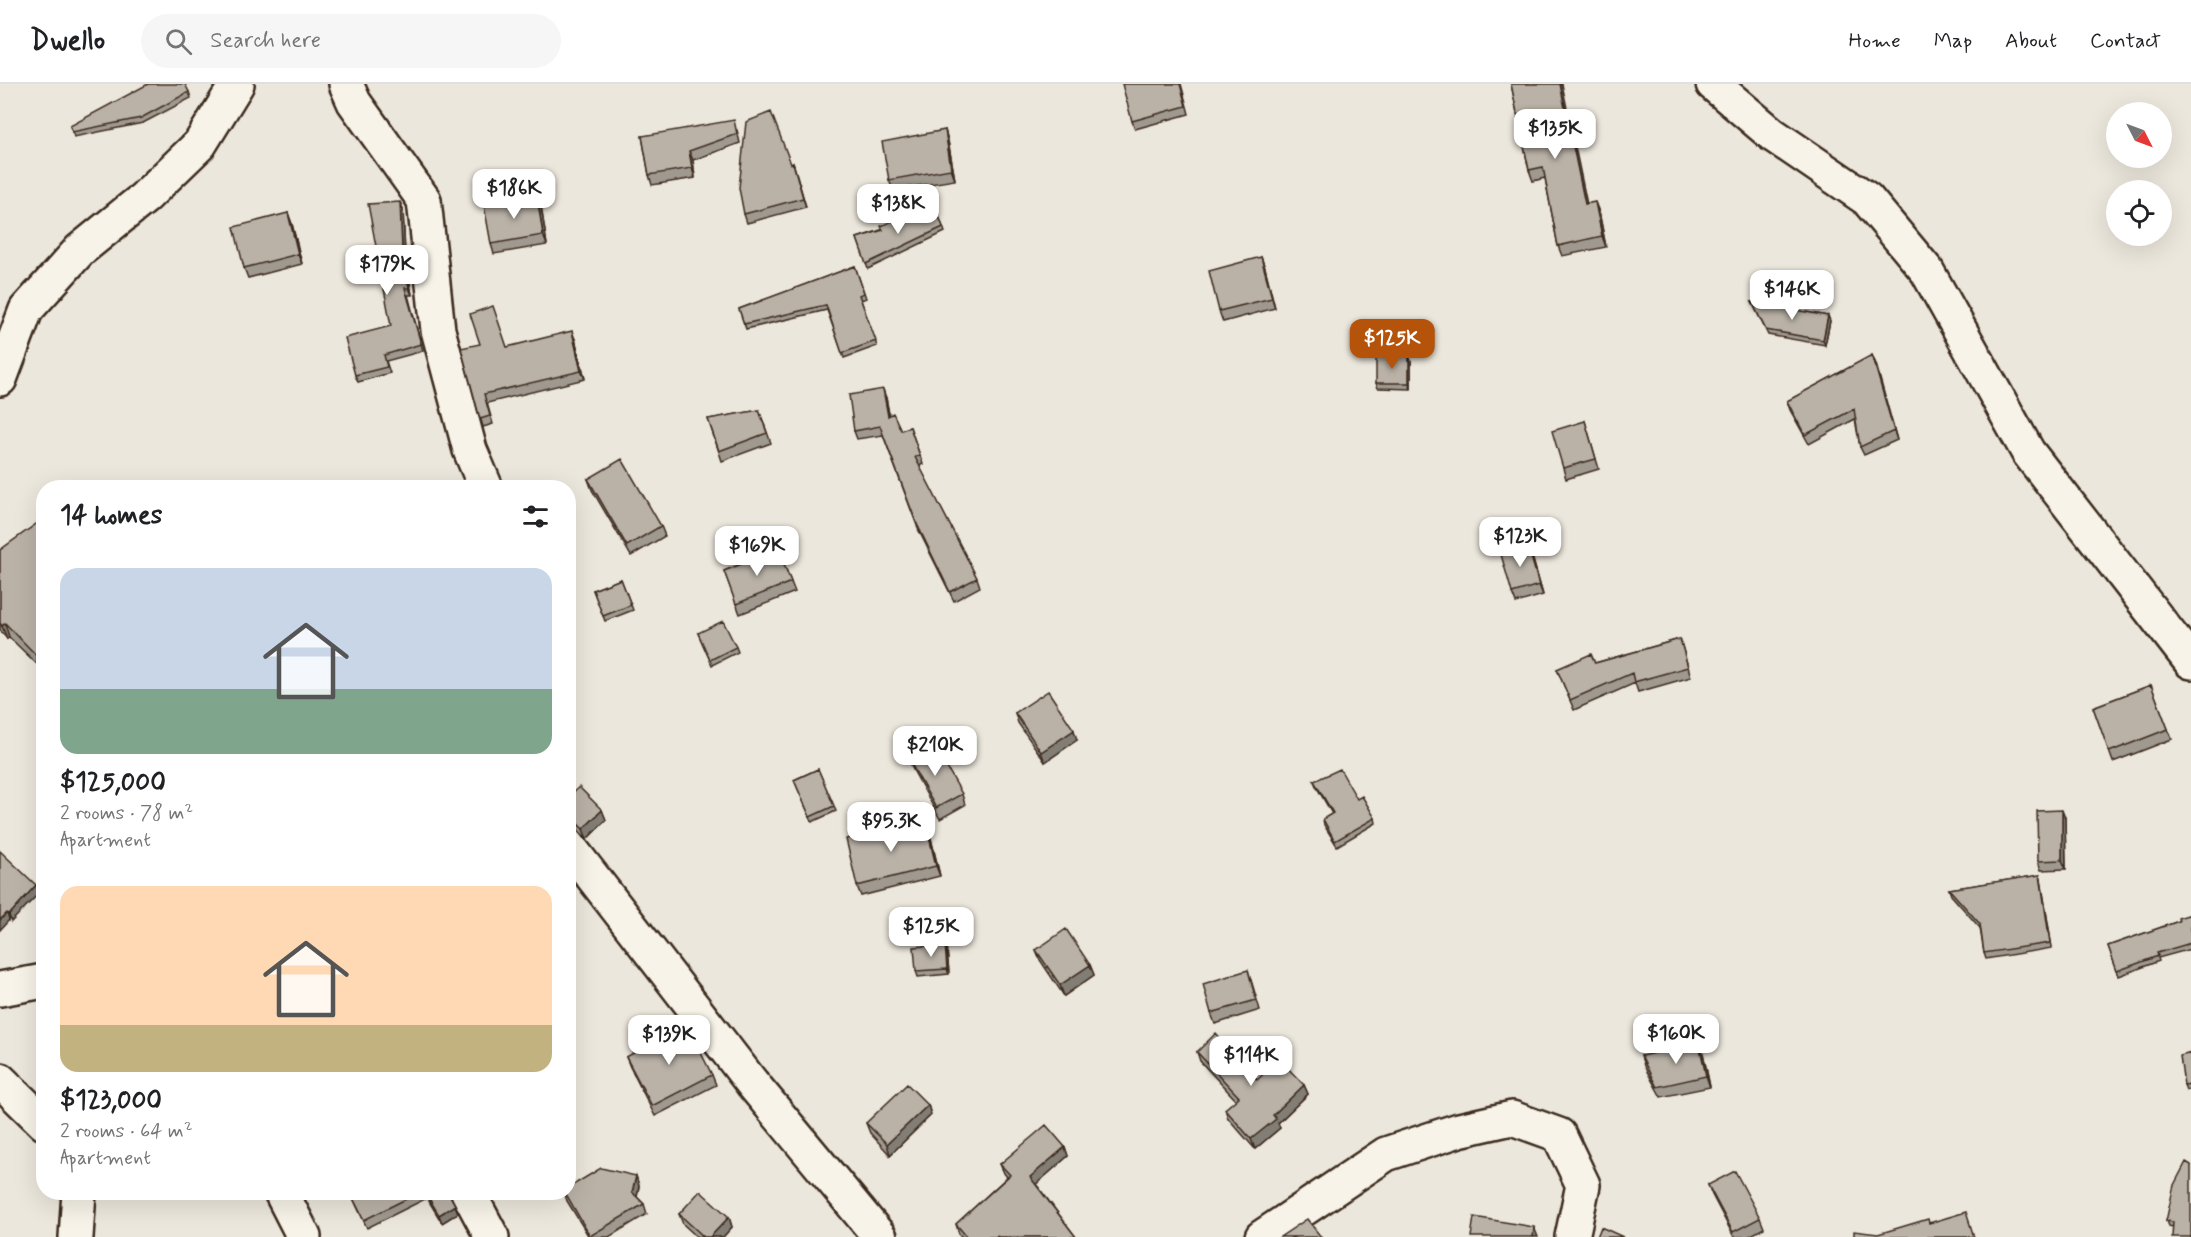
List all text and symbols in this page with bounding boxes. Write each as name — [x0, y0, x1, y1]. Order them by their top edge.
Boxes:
search box — [141, 14, 561, 68]
text: Dwello — [30, 23, 105, 60]
icon: search — [162, 25, 195, 58]
text: Search here — [210, 27, 321, 55]
text: Home — [1849, 27, 1901, 55]
text: Map — [1934, 27, 1972, 55]
text: About — [2005, 27, 2057, 55]
text: Contact — [2090, 27, 2161, 55]
north arrow — [2106, 102, 2172, 168]
map controls — [2106, 102, 2172, 246]
pin: $135K — [1513, 109, 1597, 160]
text: $135K — [1528, 115, 1582, 142]
pin: $186K — [472, 169, 556, 220]
text: $186K — [486, 175, 542, 202]
button: locate — [2106, 180, 2172, 246]
pin: $138K — [856, 184, 940, 235]
text: $138K — [871, 190, 925, 217]
pin: $179K — [345, 245, 429, 296]
text: $179K — [359, 251, 415, 278]
pin: $146K — [1750, 270, 1834, 321]
text: $146K — [1764, 276, 1820, 303]
pin: $125K — [1350, 319, 1434, 370]
text: $125K — [1364, 325, 1420, 352]
text: 14 homes — [60, 499, 162, 533]
icon: filters — [519, 500, 552, 533]
pin: $123K — [1478, 517, 1562, 568]
text: $123K — [1493, 523, 1547, 550]
pin: $169K — [715, 526, 799, 577]
text: $169K — [729, 532, 785, 559]
icon: home — [252, 607, 360, 715]
pin: $210K — [893, 726, 977, 777]
text: $210K — [907, 732, 963, 759]
text: $125,000 — [60, 766, 166, 800]
text: 2 rooms · 78 m² — [60, 800, 193, 827]
pin: $95.3K — [842, 802, 940, 853]
text: $95.3K — [861, 808, 921, 835]
text: Apartment — [60, 827, 151, 854]
pin: $125K — [889, 907, 973, 958]
text: $125K — [903, 913, 959, 940]
icon: home — [252, 925, 360, 1033]
pin: $160K — [1634, 1014, 1718, 1065]
pin: $139K — [627, 1015, 711, 1066]
text: $160K — [1647, 1020, 1705, 1047]
text: $139K — [642, 1021, 696, 1048]
pin: $114K — [1209, 1036, 1293, 1087]
text: $114K — [1223, 1042, 1279, 1069]
text: $123,000 — [60, 1084, 162, 1118]
text: 2 rooms · 64 m² — [60, 1118, 193, 1145]
text: Apartment — [60, 1145, 151, 1172]

